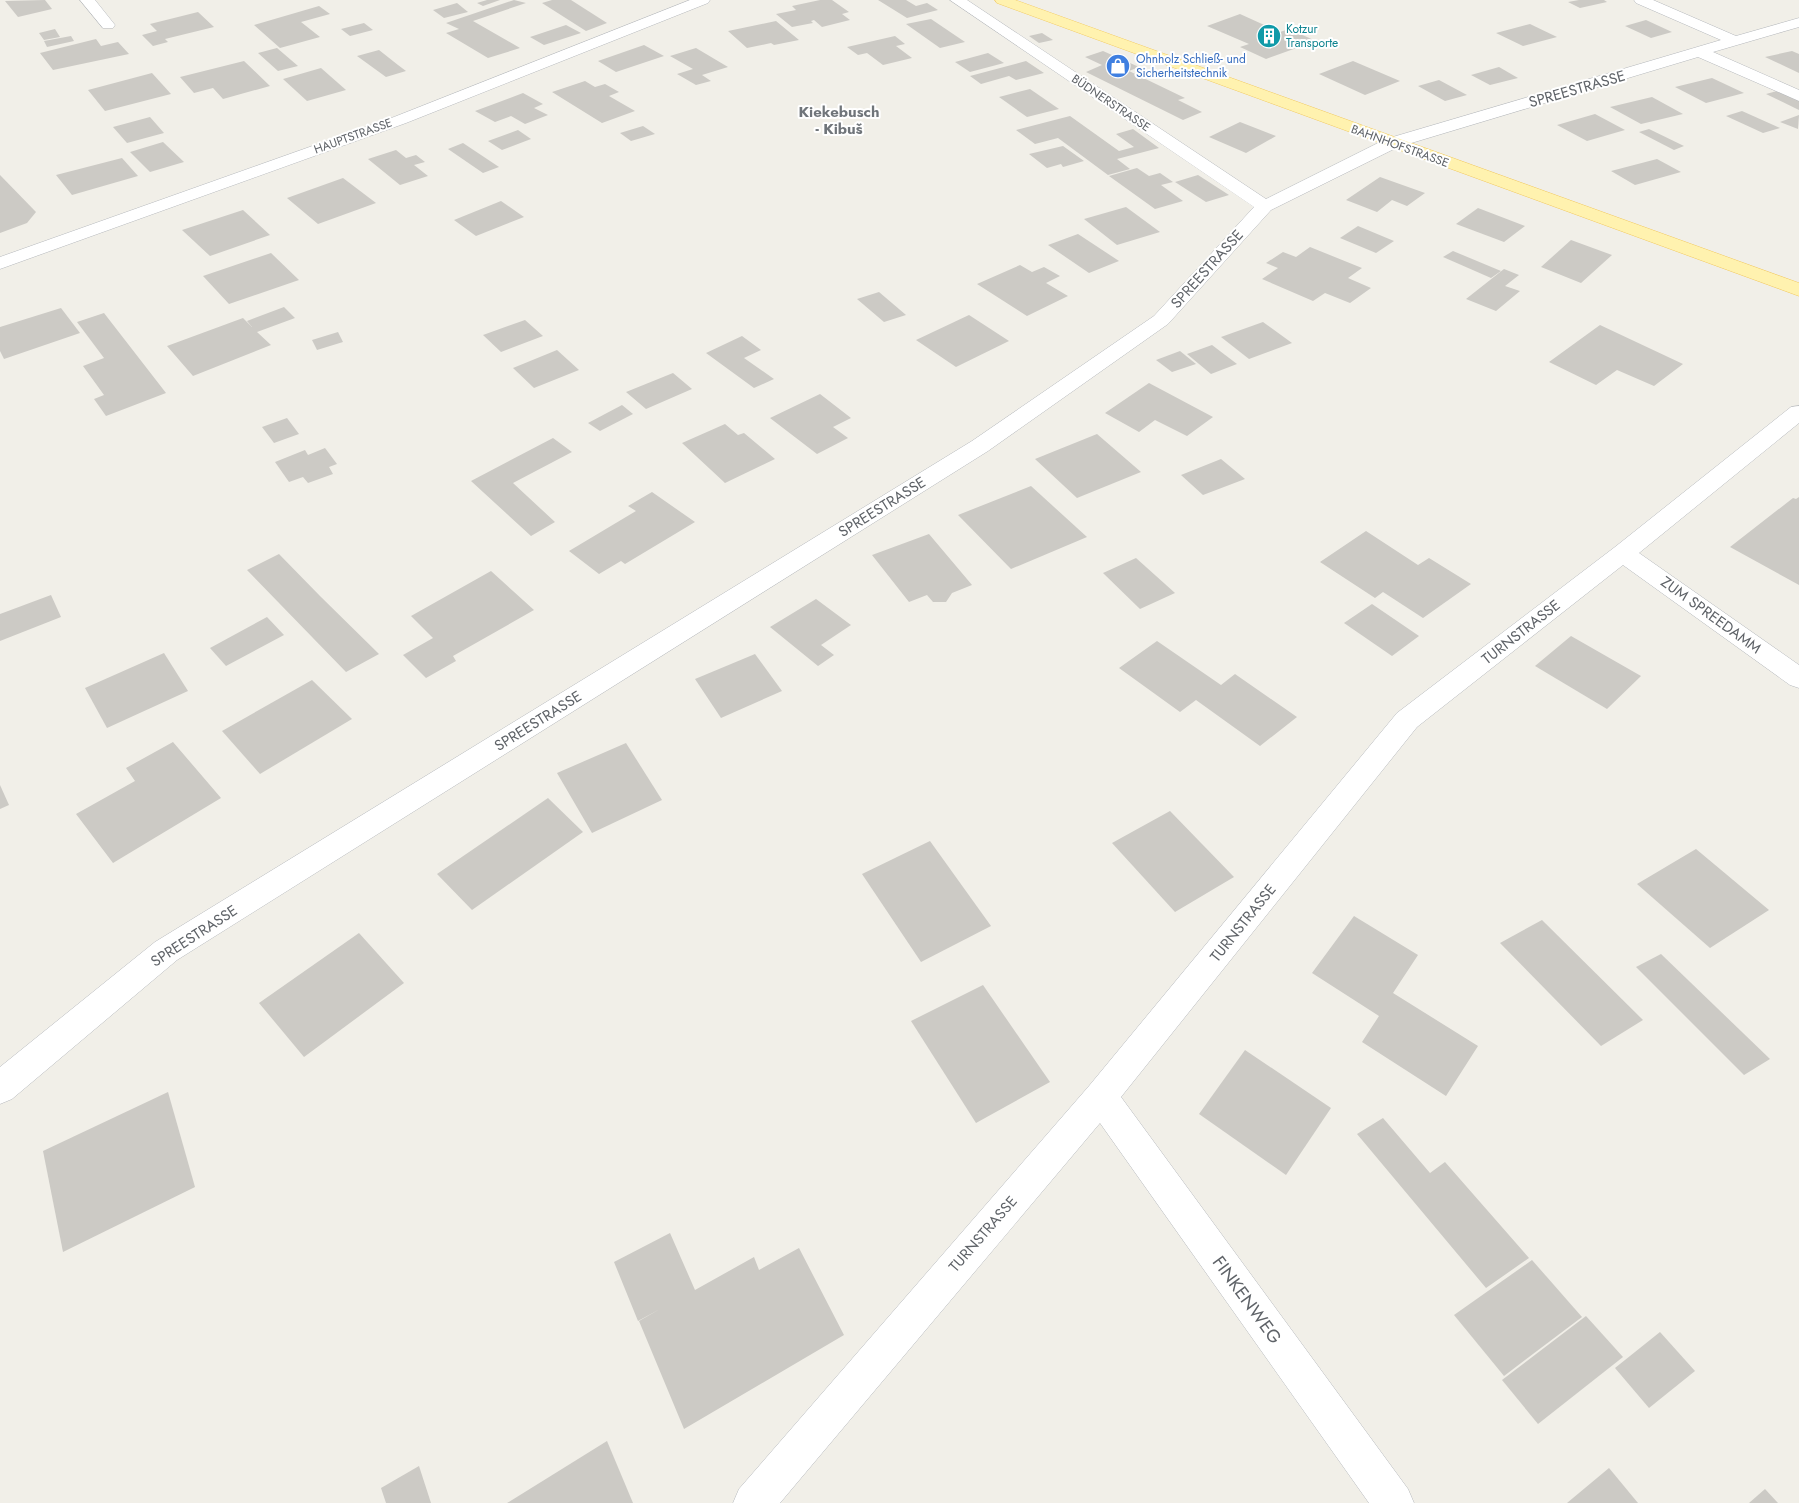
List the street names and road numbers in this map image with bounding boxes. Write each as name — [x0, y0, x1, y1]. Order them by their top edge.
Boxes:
street label: SPREESTRASSE — [1526, 65, 1628, 113]
street label: BÜDNERSTRASSE — [1068, 70, 1154, 136]
street label: HAUPTSTRASSE — [311, 113, 395, 159]
street label: BAHNHOFSTRASSE — [1349, 120, 1451, 172]
street label: SPREESTRASSE — [1166, 225, 1248, 313]
street label: SPREESTRASSE — [834, 471, 930, 543]
street label: ZUM SPREEDAMM — [1656, 571, 1766, 659]
street label: TURNSTRASSE — [1477, 594, 1565, 670]
street label: SPREESTRASSE — [490, 685, 586, 757]
street label: TURNSTRASSE — [1205, 879, 1281, 967]
street label: SPREESTRASSE — [146, 900, 242, 972]
street label: TURNSTRASSE — [944, 1191, 1022, 1277]
street label: FINKENWEG — [1206, 1251, 1288, 1349]

